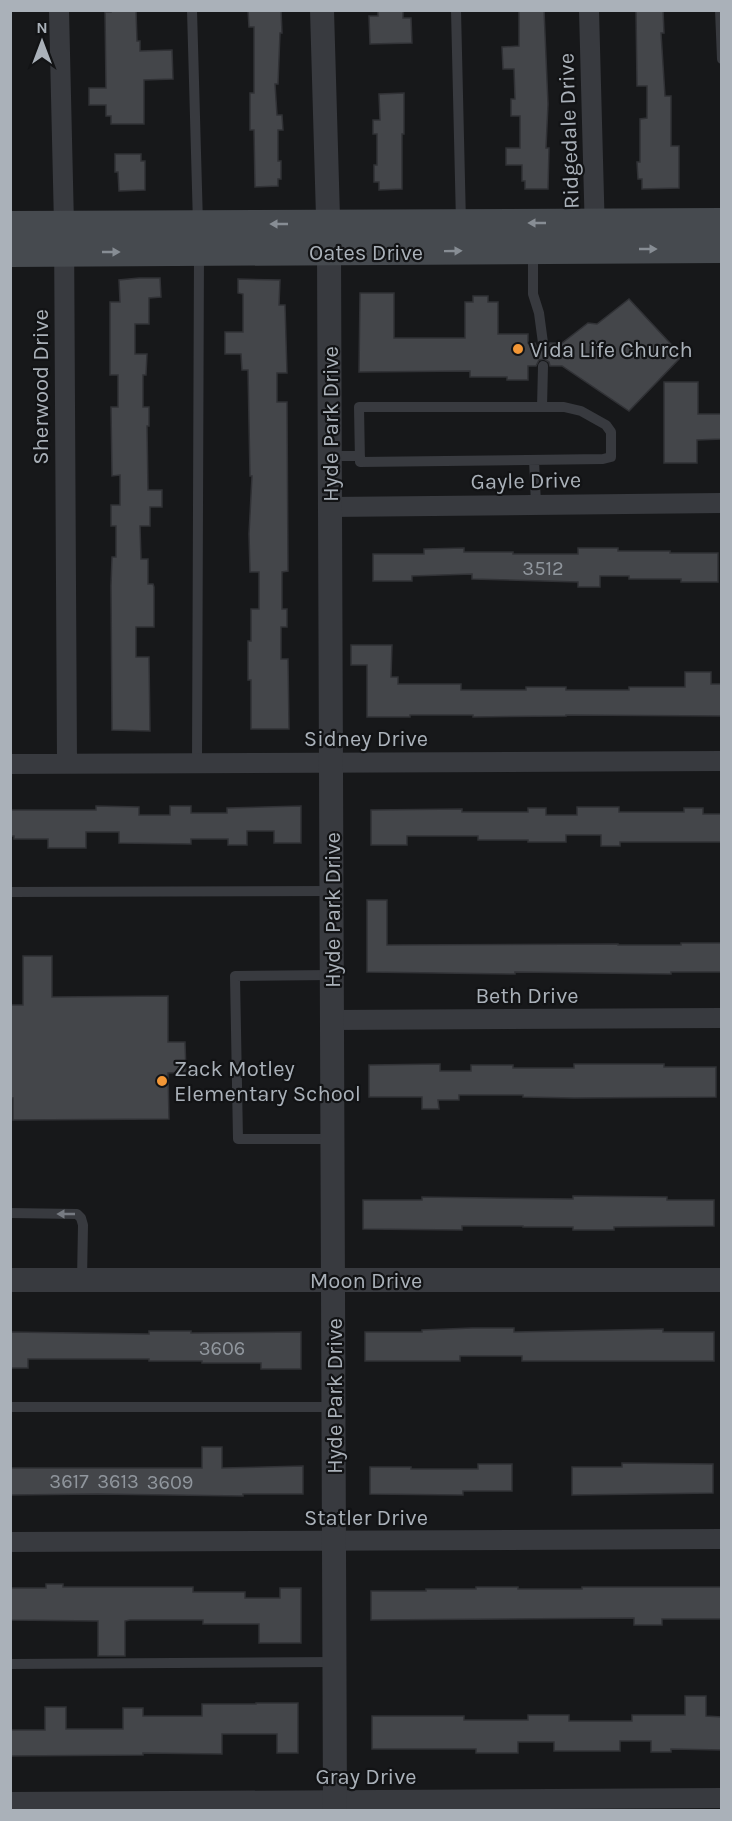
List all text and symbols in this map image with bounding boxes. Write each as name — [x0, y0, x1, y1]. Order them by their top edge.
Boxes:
north arrow — [12, 12, 72, 72]
text: N — [36, 18, 48, 37]
street label: Ridgedale Drive — [553, 53, 585, 209]
one-way arrow — [528, 218, 547, 228]
one-way arrow — [270, 219, 289, 229]
street label: Oates Drive — [309, 240, 423, 266]
one-way arrow — [638, 244, 657, 254]
one-way arrow — [443, 246, 462, 256]
one-way arrow — [101, 247, 120, 257]
street label: Sherwood Drive — [28, 309, 54, 465]
place label: Vida Life Church — [530, 337, 693, 363]
marker: Vida Life Church — [511, 342, 525, 356]
street label: Hyde Park Drive — [318, 346, 344, 502]
street label: Gayle Drive — [471, 467, 582, 495]
house number: 3512 — [522, 557, 564, 580]
street label: Sidney Drive — [304, 726, 428, 752]
street label: Hyde Park Drive — [320, 832, 346, 988]
street label: Beth Drive — [475, 983, 579, 1009]
place label: Zack Motley Elementary School — [174, 1056, 361, 1107]
marker: Zack Motley Elementary School — [155, 1074, 169, 1088]
one-way arrow — [56, 1209, 75, 1218]
street label: Moon Drive — [310, 1268, 422, 1294]
street label: Hyde Park Drive — [322, 1318, 348, 1474]
house number: 3606 — [199, 1337, 245, 1360]
house number: 3617 — [49, 1470, 89, 1493]
house number: 3613 — [97, 1470, 139, 1493]
house number: 3609 — [147, 1471, 193, 1494]
street label: Statler Drive — [304, 1505, 428, 1531]
street label: Gray Drive — [315, 1764, 417, 1790]

